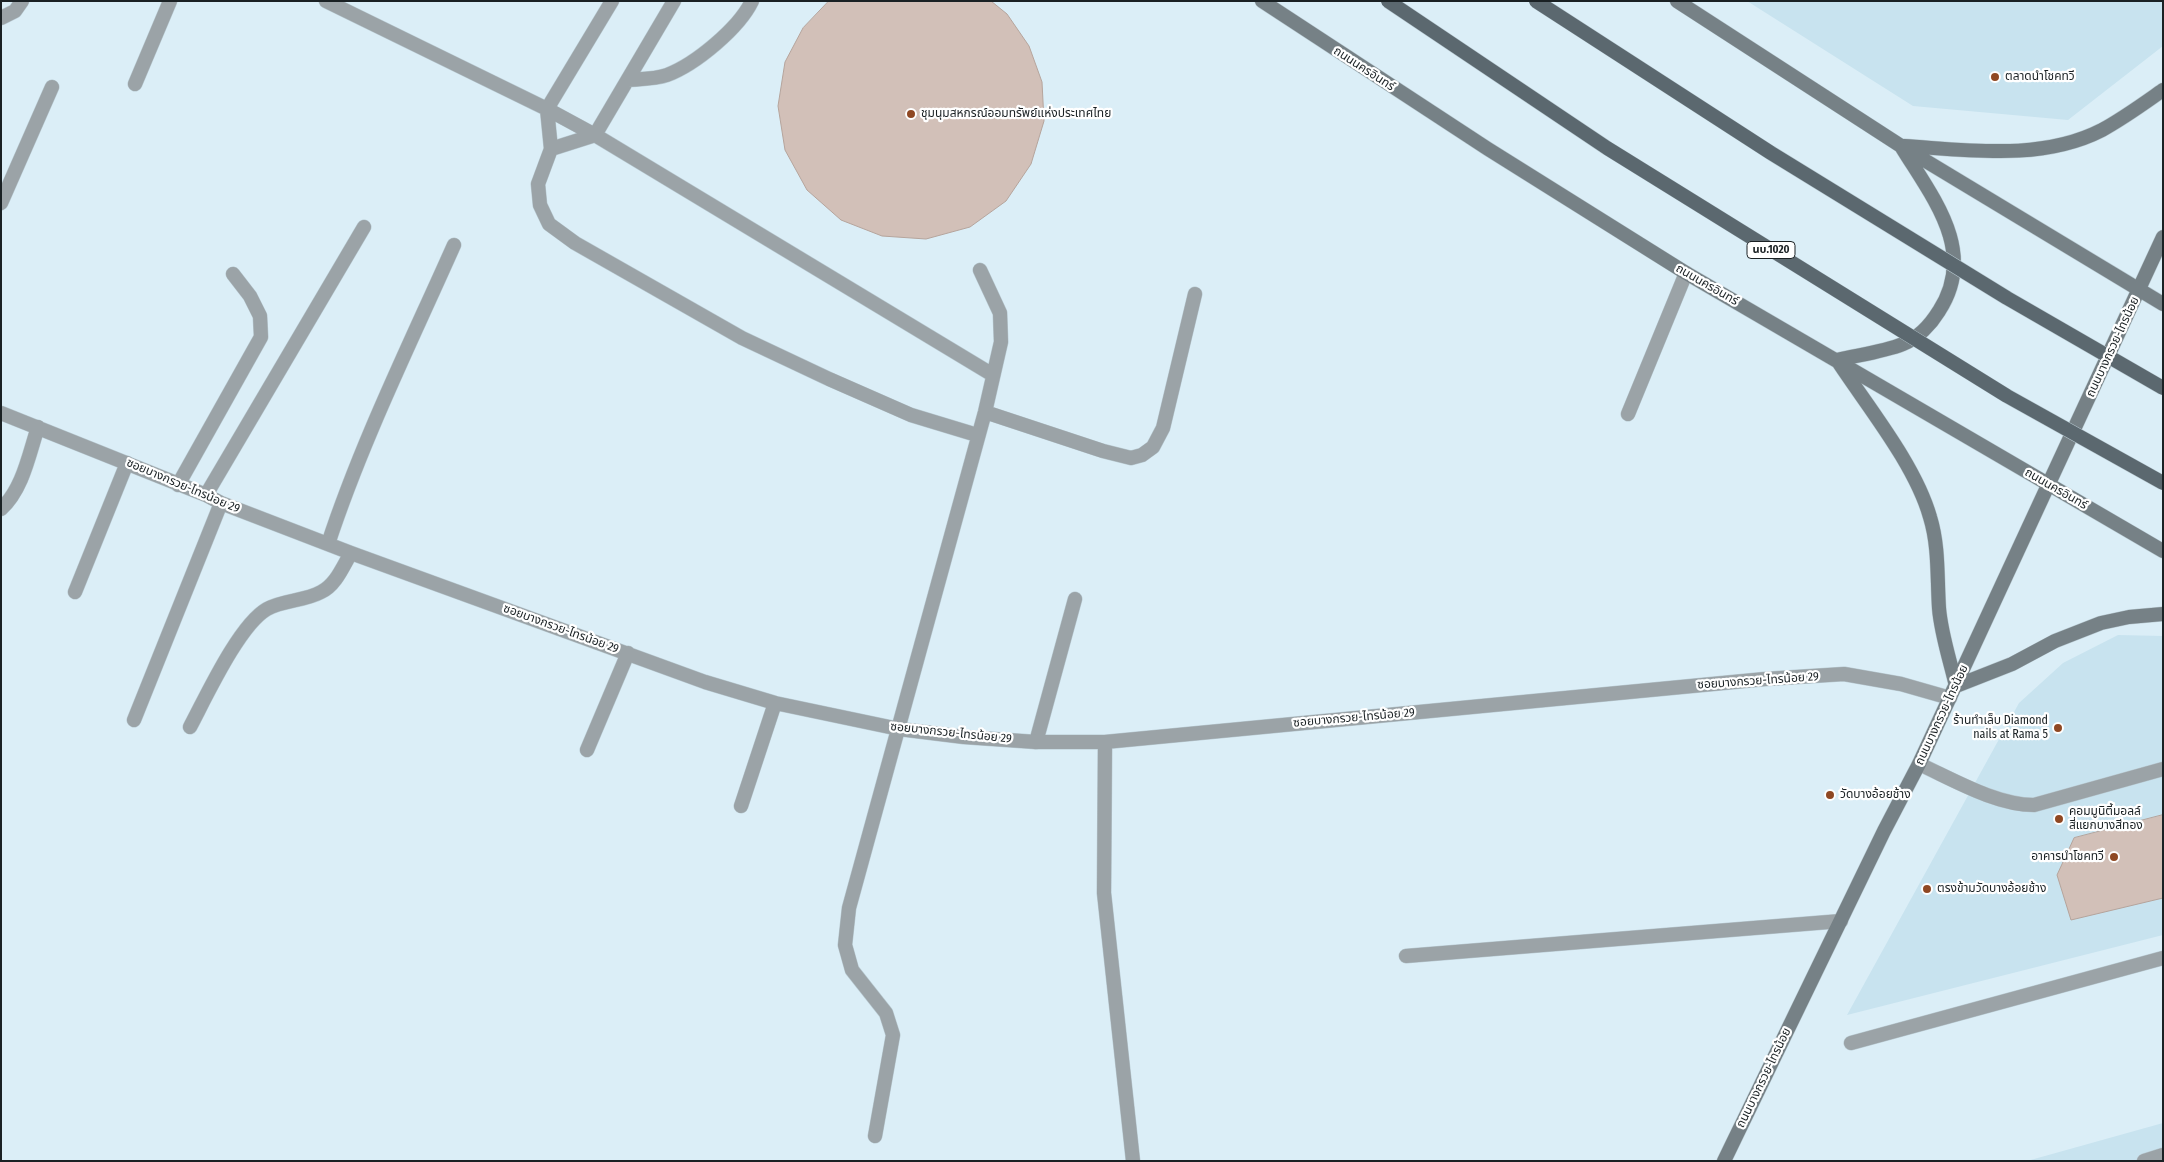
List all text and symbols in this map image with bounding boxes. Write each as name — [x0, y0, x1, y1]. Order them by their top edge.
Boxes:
street label: ถนนนครอินทร์ — [1331, 44, 1397, 94]
place label: ตลาดนำโชคทวี — [2005, 70, 2075, 84]
marker: ตลาดนำโชคทวี — [1989, 71, 2001, 83]
place label: ชุมนุมสหกรณ์ออมทรัพย์แห่งประเทศไทย — [921, 107, 1111, 121]
marker: ชุมนุมสหกรณ์ออมทรัพย์แห่งประเทศไทย — [905, 108, 917, 120]
road number: นบ.1020 — [1747, 242, 1795, 258]
street label: ถนนนครอินทร์ — [1673, 261, 1741, 309]
street label: ถนนบางกรวย-ไทรน้อย — [2083, 294, 2143, 400]
street label: ซอยบางกรวย-ไทรน้อย 29 — [124, 456, 242, 516]
street label: ถนนนครอินทร์ — [2022, 465, 2090, 513]
street label: ซอยบางกรวย-ไทรน้อย 29 — [501, 601, 621, 657]
street label: ถนนบางกรวย-ไทรน้อย — [1912, 662, 1972, 768]
street label: ซอยบางกรวย-ไทรน้อย 29 — [1697, 670, 1819, 692]
street label: ซอยบางกรวย-ไทรน้อย 29 — [1293, 706, 1415, 730]
place label: ร้านทำเล็บ Diamond nails at Rama 5 — [1953, 714, 2048, 742]
street label: ซอยบางกรวย-ไทรน้อย 29 — [890, 719, 1012, 747]
marker: ร้านทำเล็บ Diamond nails at Rama 5 — [2052, 722, 2064, 734]
place label: วัดบางอ้อยช้าง — [1840, 788, 1911, 802]
marker: วัดบางอ้อยช้าง — [1824, 789, 1836, 801]
place label: คอมมูนิตี้มอลล์ สี่แยกบางสีทอง — [2069, 805, 2143, 833]
marker: คอมมูนิตี้มอลล์ สี่แยกบางสีทอง — [2053, 813, 2065, 825]
place label: อาคารนำโชคทวี — [2031, 850, 2104, 864]
marker: อาคารนำโชคทวี — [2108, 851, 2120, 863]
place label: ตรงข้ามวัดบางอ้อยช้าง — [1937, 882, 2046, 896]
marker: ตรงข้ามวัดบางอ้อยช้าง — [1921, 883, 1933, 895]
street label: ถนนบางกรวย-ไทรน้อย — [1734, 1026, 1794, 1130]

